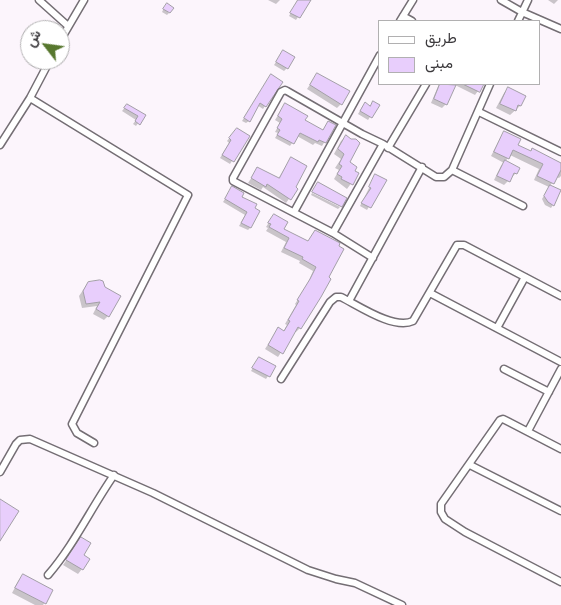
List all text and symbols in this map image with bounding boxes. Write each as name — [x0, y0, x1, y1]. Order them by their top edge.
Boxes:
north arrow — [20, 20, 70, 70]
legend — [378, 20, 541, 85]
text: ش — [21, 26, 45, 50]
text: طريق — [425, 28, 457, 47]
text: مبنى — [425, 53, 453, 72]

